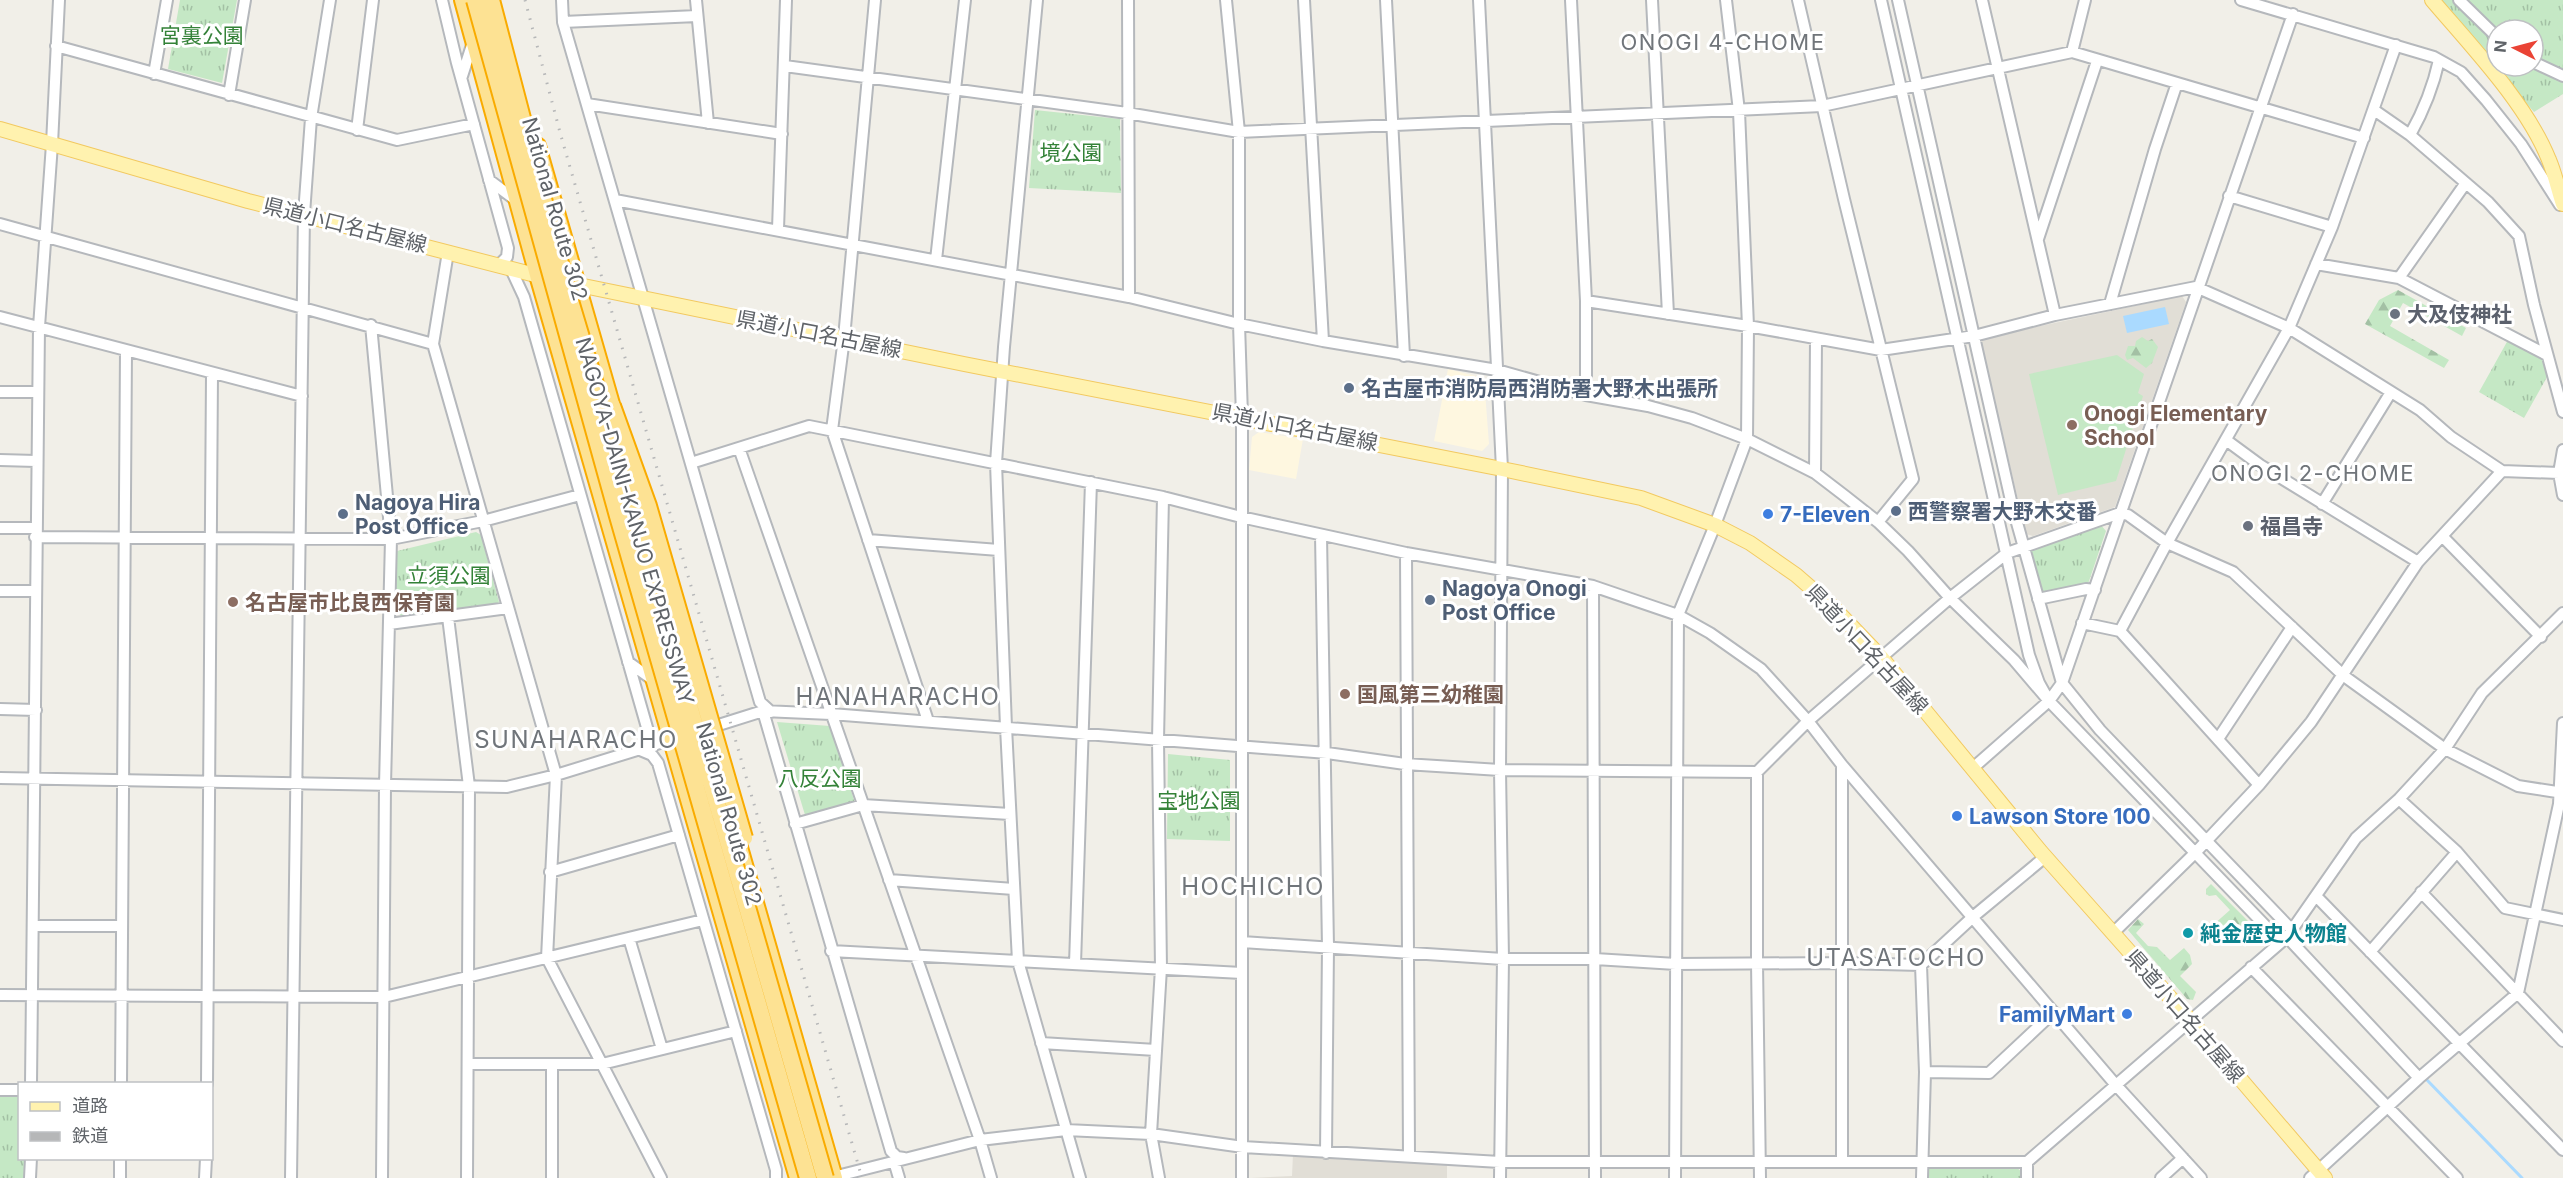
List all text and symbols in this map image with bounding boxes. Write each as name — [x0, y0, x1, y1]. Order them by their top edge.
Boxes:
north arrow — [2485, 18, 2545, 78]
park label: 宮裏公園 — [160, 23, 244, 48]
district label: ONOGI 4-CHOME — [1621, 29, 1825, 55]
text: N — [2489, 39, 2511, 54]
street label: National Route 302 — [517, 115, 593, 303]
park label: 境公園 — [1040, 140, 1103, 165]
street label: 県道小口名古屋線 — [260, 193, 430, 257]
place label: 大及伎神社 — [2407, 302, 2512, 327]
street label: 県道小口名古屋線 — [734, 306, 904, 362]
marker: 大及伎神社 — [2388, 307, 2402, 321]
street label: NAGOYA-DAINI-KANJO EXPRESSWAY — [570, 334, 700, 708]
place label: 名古屋市消防局西消防署大野木出張所 — [1361, 376, 1718, 401]
marker: 名古屋市消防局西消防署大野木出張所 — [1342, 381, 1356, 395]
street label: 県道小口名古屋線 — [1210, 399, 1380, 455]
place label: Onogi Elementary School — [2084, 401, 2268, 450]
marker: Onogi Elementary School — [2065, 418, 2079, 432]
district label: ONOGI 2-CHOME — [2211, 460, 2415, 486]
place label: Nagoya Hira Post Office — [355, 490, 480, 539]
place label: 西警察署大野木交番 — [1908, 499, 2097, 524]
place label: 7-Eleven — [1780, 502, 1870, 527]
marker: 西警察署大野木交番 — [1889, 504, 1903, 518]
marker: Nagoya Hira Post Office — [336, 507, 350, 521]
marker: 7-Eleven — [1761, 507, 1775, 521]
place label: 福昌寺 — [2260, 514, 2323, 539]
marker: 福昌寺 — [2241, 519, 2255, 533]
park label: 立須公園 — [407, 563, 491, 588]
place label: Nagoya Onogi Post Office — [1442, 576, 1587, 625]
street label: 県道小口名古屋線 — [1801, 579, 1933, 719]
place label: 名古屋市比良西保育園 — [245, 590, 455, 615]
marker: Nagoya Onogi Post Office — [1423, 593, 1437, 607]
marker: 名古屋市比良西保育園 — [226, 595, 240, 609]
district label: HANAHARACHO — [796, 682, 1000, 711]
place label: 国風第三幼稚園 — [1357, 682, 1504, 707]
marker: 国風第三幼稚園 — [1338, 687, 1352, 701]
street label: National Route 302 — [691, 720, 767, 908]
district label: SUNAHARACHO — [474, 725, 678, 754]
park label: 八反公園 — [778, 766, 862, 791]
park label: 宝地公園 — [1157, 788, 1241, 813]
place label: Lawson Store 100 — [1969, 804, 2151, 829]
marker: Lawson Store 100 — [1950, 809, 1964, 823]
district label: HOCHICHO — [1181, 872, 1325, 901]
place label: 純金歴史人物館 — [2200, 921, 2347, 946]
marker: 純金歴史人物館 — [2181, 926, 2195, 940]
district label: UTASATOCHO — [1806, 943, 1986, 972]
street label: 県道小口名古屋線 — [2120, 944, 2250, 1088]
place label: FamilyMart — [1999, 1002, 2115, 1027]
marker: FamilyMart — [2120, 1007, 2134, 1021]
legend — [18, 1082, 213, 1160]
text: 道路 — [72, 1095, 108, 1116]
text: 鉄道 — [72, 1125, 108, 1146]

